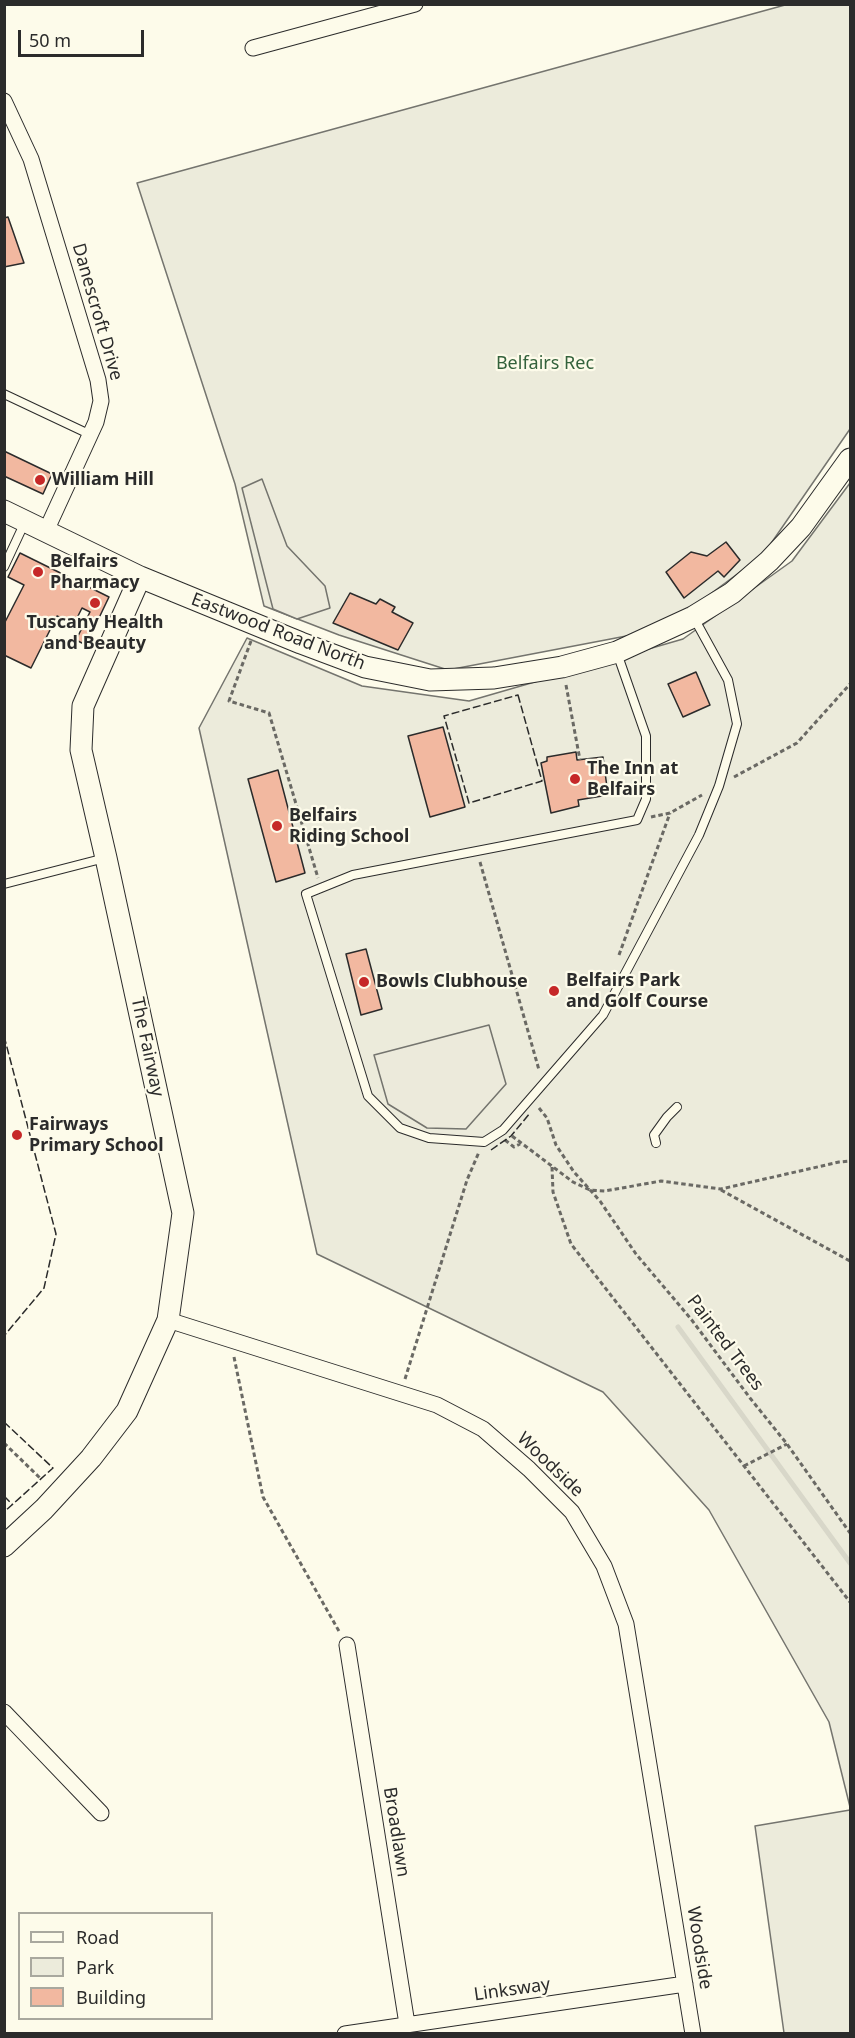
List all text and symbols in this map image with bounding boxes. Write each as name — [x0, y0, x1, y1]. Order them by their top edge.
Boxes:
scale bar — [21, 18, 147, 56]
text: 50 m — [29, 28, 71, 52]
street label: Danescroft Drive — [67, 241, 127, 383]
park label: Belfairs Rec — [496, 353, 594, 375]
place label: William Hill — [52, 469, 154, 491]
marker: William Hill — [33, 473, 47, 487]
place label: Belfairs Pharmacy — [50, 551, 140, 594]
marker: Belfairs Pharmacy — [31, 565, 45, 579]
street label: Eastwood Road North — [188, 589, 368, 675]
marker: Tuscany Health and Beauty — [88, 596, 102, 610]
place label: Tuscany Health and Beauty — [26, 612, 164, 654]
place label: The Inn at Belfairs — [587, 758, 678, 800]
marker: The Inn at Belfairs — [568, 772, 582, 786]
place label: Belfairs Riding School — [289, 805, 409, 848]
marker: Belfairs Riding School — [270, 819, 284, 833]
place label: Belfairs Park and Golf Course — [566, 970, 708, 1012]
place label: Bowls Clubhouse — [376, 971, 528, 993]
marker: Bowls Clubhouse — [357, 975, 371, 989]
marker: Belfairs Park and Golf Course — [547, 984, 561, 998]
street label: The Fairway — [126, 995, 168, 1099]
place label: Fairways Primary School — [29, 1114, 164, 1156]
marker: Fairways Primary School — [10, 1128, 24, 1142]
street label: Painted Trees — [682, 1291, 768, 1395]
street label: Woodside — [512, 1428, 588, 1502]
street label: Broadlawn — [378, 1785, 414, 1879]
street label: Woodside — [682, 1905, 716, 1991]
legend — [18, 1912, 213, 2020]
text: Road — [76, 1925, 119, 1949]
text: Park — [76, 1955, 114, 1979]
street label: Linksway — [472, 1974, 552, 2006]
text: Building — [76, 1985, 146, 2009]

